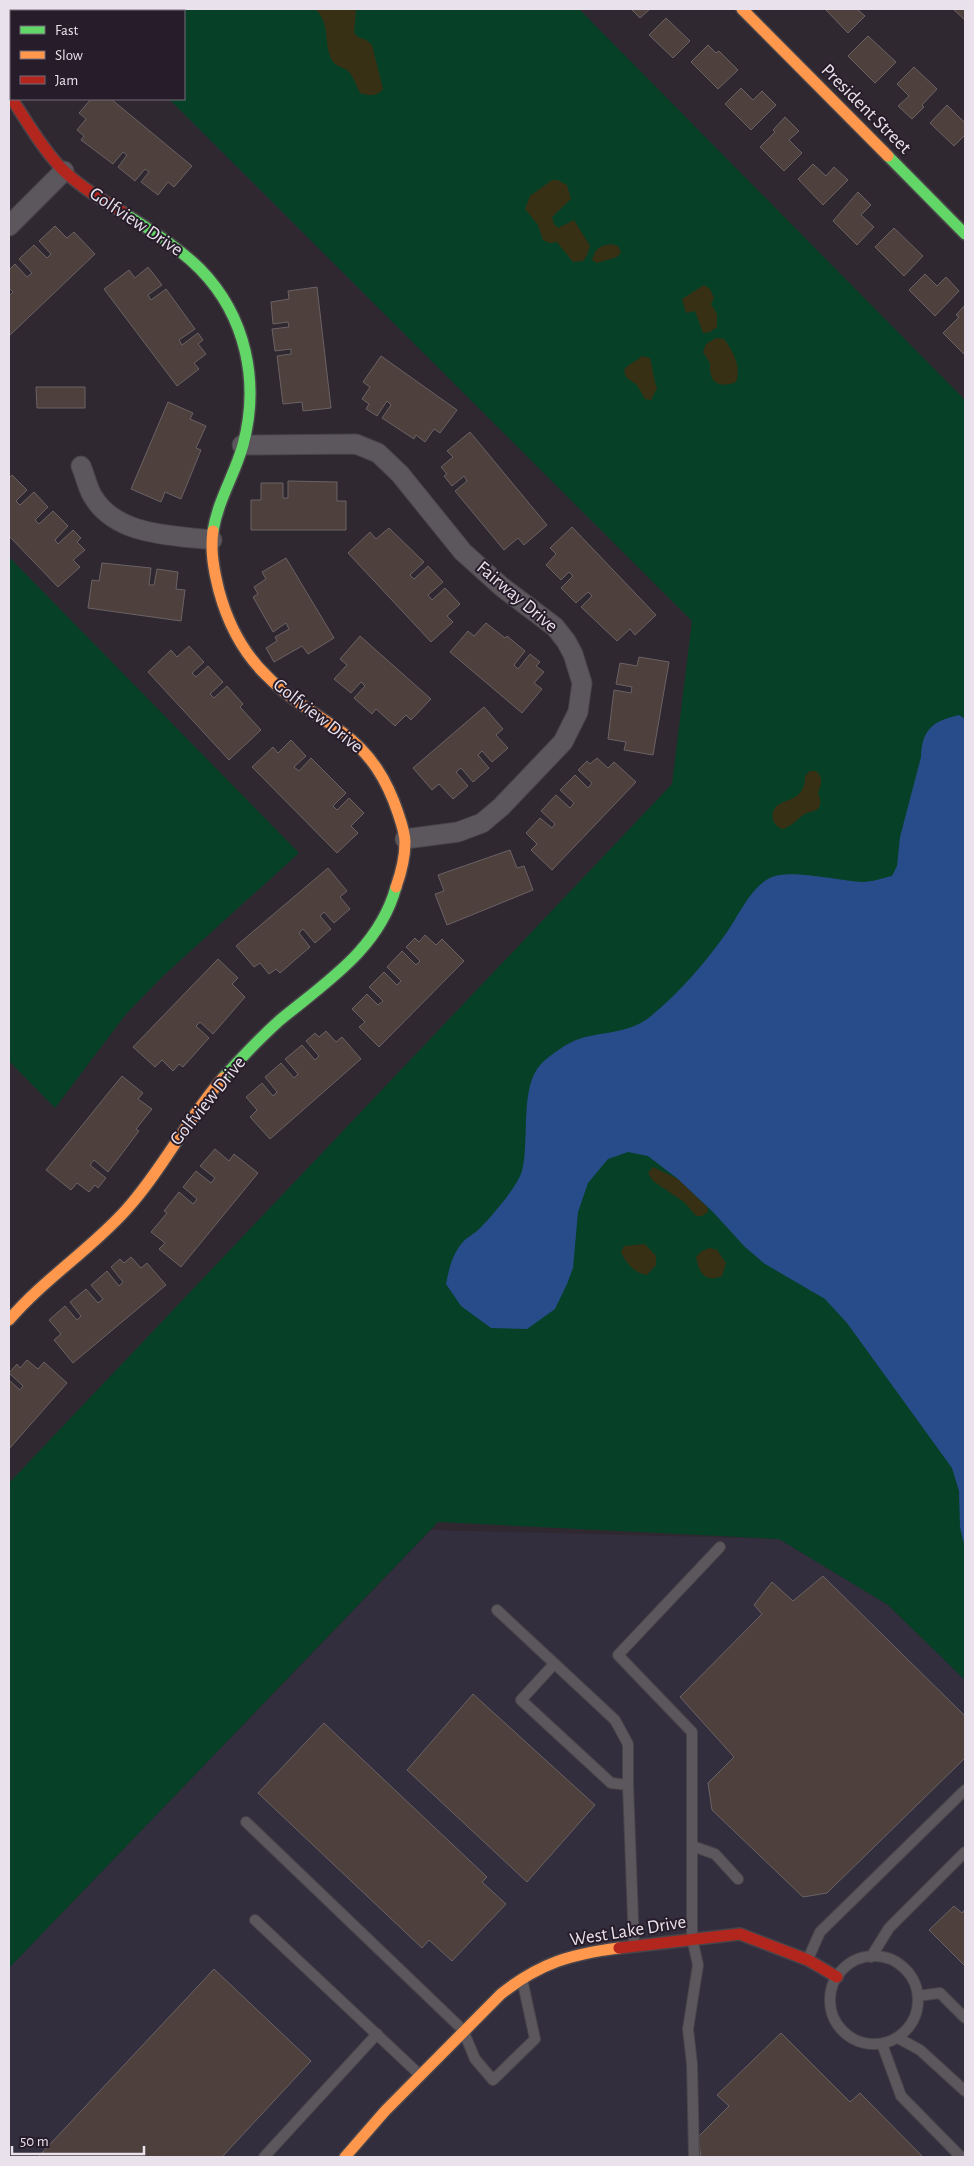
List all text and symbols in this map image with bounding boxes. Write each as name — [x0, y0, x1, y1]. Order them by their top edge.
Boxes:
legend — [10, 10, 185, 100]
text: Fast — [55, 23, 79, 38]
text: Slow — [55, 48, 83, 63]
street label: President Street — [817, 60, 915, 158]
text: Jam — [55, 73, 78, 88]
street label: Golfview Drive — [86, 184, 186, 260]
street label: Fairway Drive — [473, 558, 561, 636]
street label: Golfview Drive — [270, 675, 366, 757]
street label: Golfview Drive — [167, 1053, 249, 1149]
street label: West Lake Drive — [568, 1912, 688, 1950]
scale bar — [12, 2124, 145, 2156]
text: 50 m — [20, 2134, 49, 2149]

